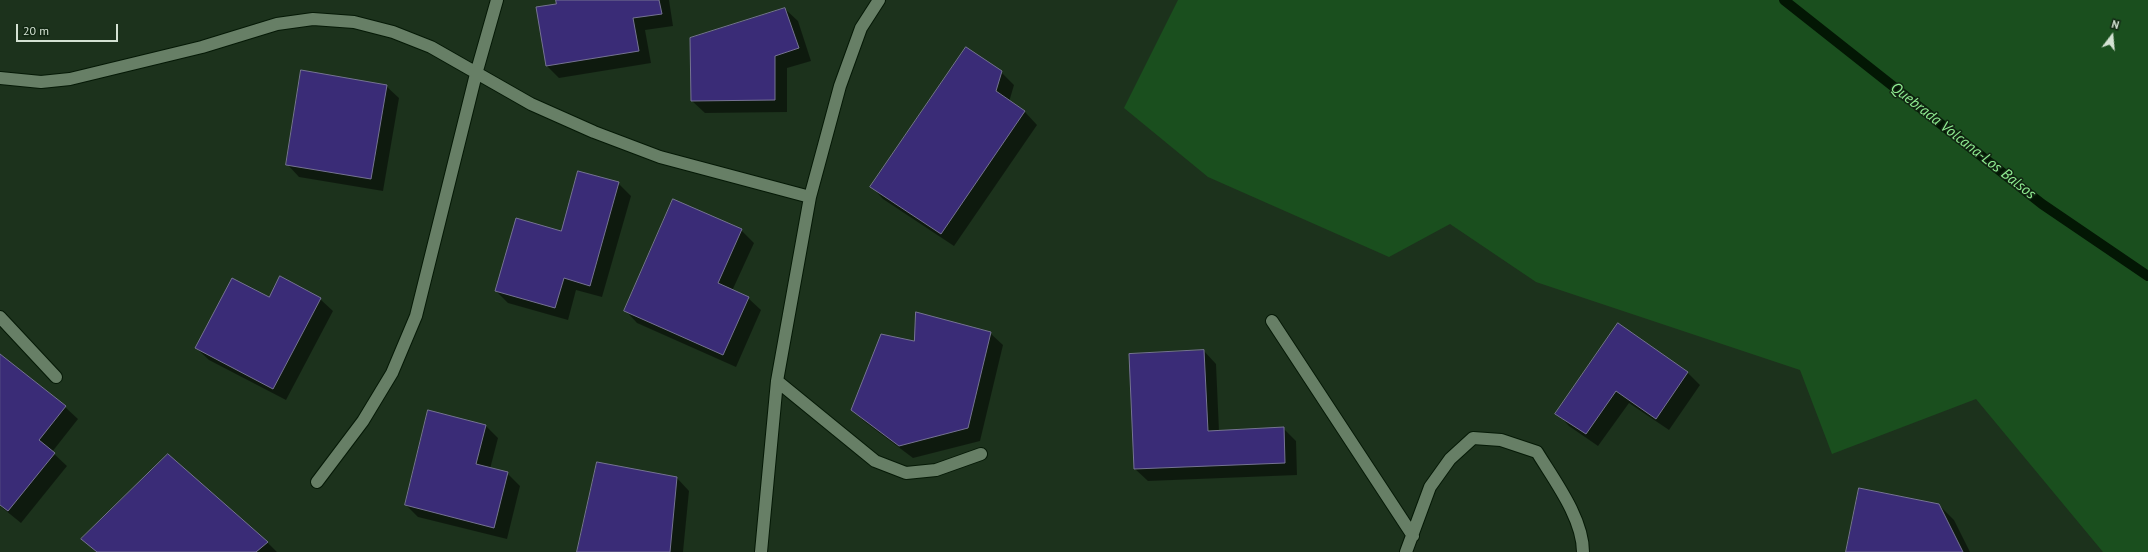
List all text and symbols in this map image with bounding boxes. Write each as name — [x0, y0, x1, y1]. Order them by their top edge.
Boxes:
scale bar — [18, 16, 120, 42]
north arrow — [2092, 16, 2132, 56]
text: N — [2110, 17, 2121, 32]
text: 20 m — [23, 23, 49, 38]
water label: Quebrada Volcana-Los Balsos — [1887, 79, 2039, 203]

